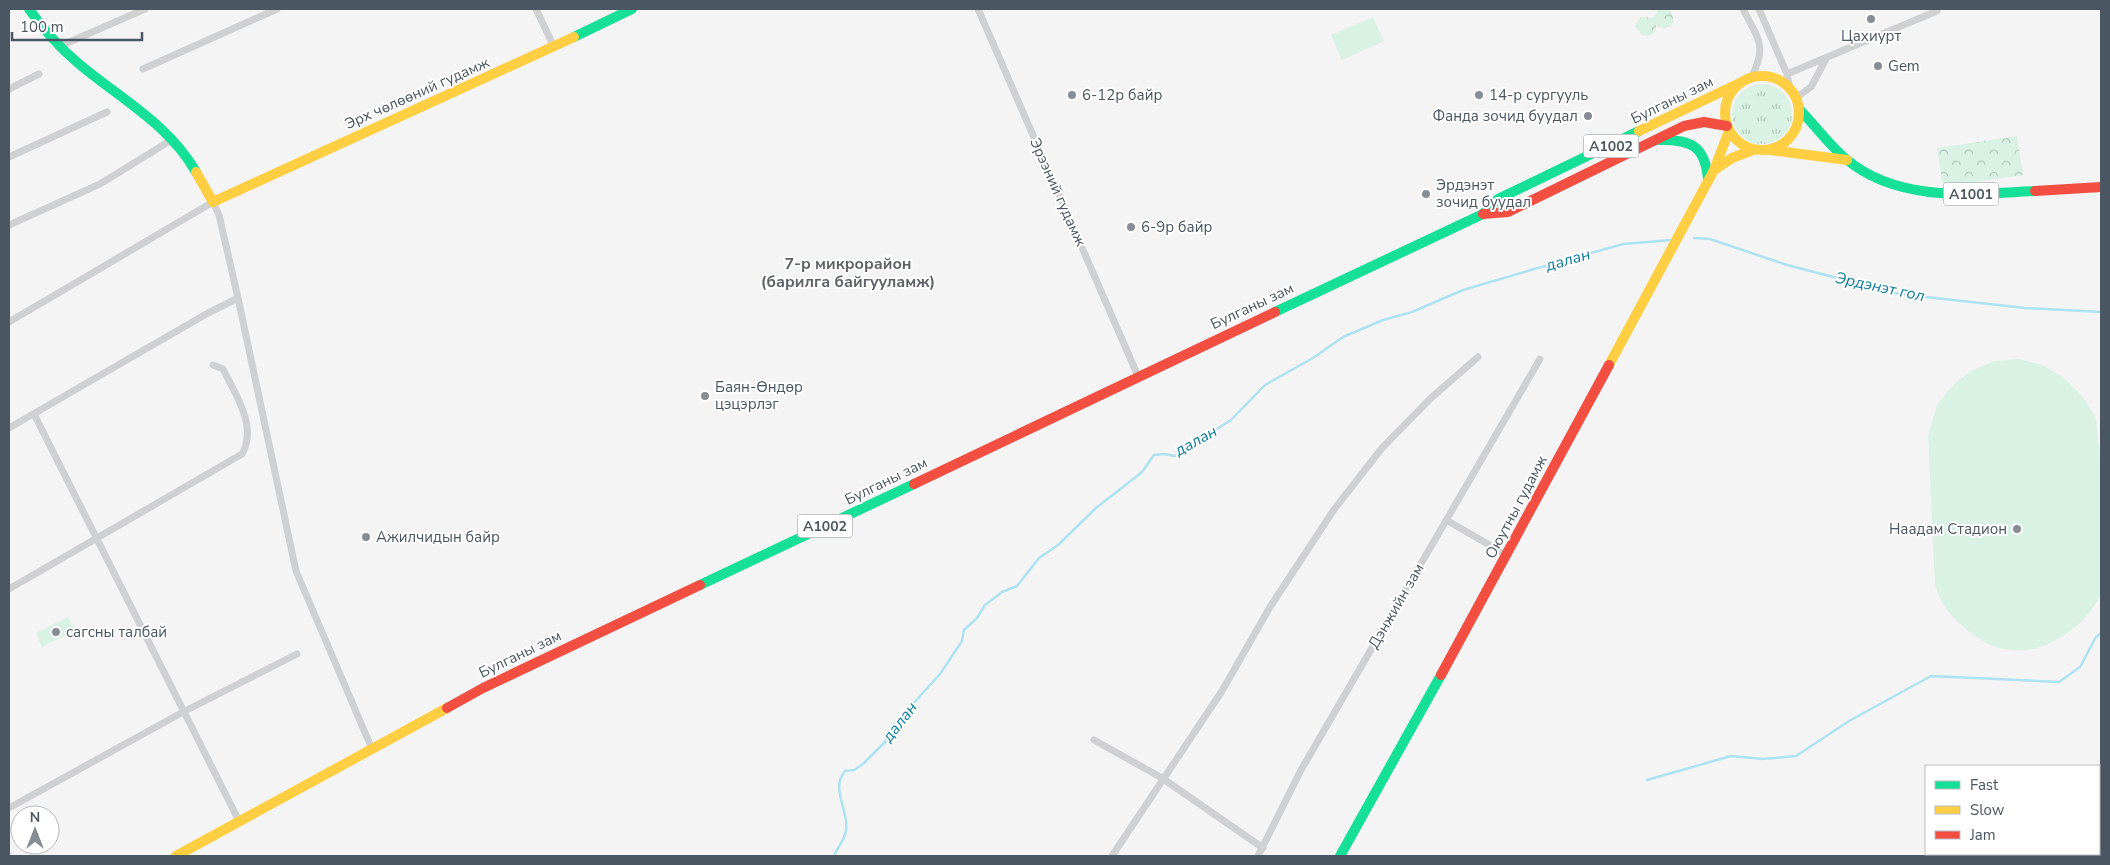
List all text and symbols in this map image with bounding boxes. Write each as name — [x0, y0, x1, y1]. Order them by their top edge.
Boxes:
scale bar — [12, 10, 142, 42]
marker: Цахиурт — [1865, 13, 1877, 25]
text: 100 m — [20, 17, 64, 37]
place label: Цахиурт — [1841, 26, 1901, 46]
street label: Эрх чөлөөний гудамж — [342, 52, 492, 134]
place label: Gem — [1888, 56, 1920, 76]
marker: Gem — [1872, 60, 1884, 72]
street label: Булганы зам — [1627, 71, 1717, 129]
place label: 6-12р байр — [1082, 85, 1162, 105]
place label: 14-р сургууль — [1489, 85, 1588, 105]
marker: 6-12р байр — [1066, 89, 1078, 101]
marker: 14-р сургууль — [1473, 89, 1485, 101]
place label: Фанда зочид буудал — [1432, 106, 1578, 126]
marker: Фанда зочид буудал — [1582, 110, 1594, 122]
road number: A1002 — [1584, 134, 1638, 158]
street label: Эрээний гудамж — [1025, 135, 1091, 250]
place label: Эрдэнэт зочид буудал — [1436, 175, 1531, 212]
road number: A1001 — [1944, 182, 1998, 205]
marker: Эрдэнэт зочид буудал — [1420, 188, 1432, 200]
place label: 6-9р байр — [1141, 217, 1212, 237]
marker: 6-9р байр — [1125, 221, 1137, 233]
water label: далан — [1542, 243, 1593, 277]
district label: 7-р микрорайон (барилга байгууламж) — [761, 253, 935, 293]
water label: Эрдэнэт гол — [1833, 267, 1927, 307]
street label: Булганы зам — [1207, 278, 1297, 334]
place label: Баян-Өндөр цэцэрлэг — [715, 377, 803, 414]
marker: Баян-Өндөр цэцэрлэг — [699, 390, 711, 402]
water label: далан — [1170, 420, 1221, 462]
street label: Булганы зам — [841, 452, 931, 510]
street label: Оюутны гудамж — [1480, 452, 1552, 562]
road number: A1002 — [798, 514, 852, 538]
place label: Наадам Стадион — [1889, 519, 2007, 539]
marker: Наадам Стадион — [2011, 523, 2023, 535]
place label: Ажилчидын байр — [376, 527, 500, 547]
marker: Ажилчидын байр — [360, 531, 372, 543]
street label: Дэнжийн зам — [1364, 560, 1428, 652]
place label: сагсны талбай — [66, 622, 167, 642]
street label: Булганы зам — [475, 625, 565, 683]
marker: сагсны талбай — [50, 626, 62, 638]
water label: далан — [877, 697, 923, 747]
legend — [1925, 765, 2100, 855]
text: Fast — [1970, 775, 1999, 795]
text: Slow — [1970, 800, 2005, 820]
north arrow — [10, 805, 60, 855]
text: N — [30, 808, 40, 827]
text: Jam — [1969, 825, 1996, 845]

